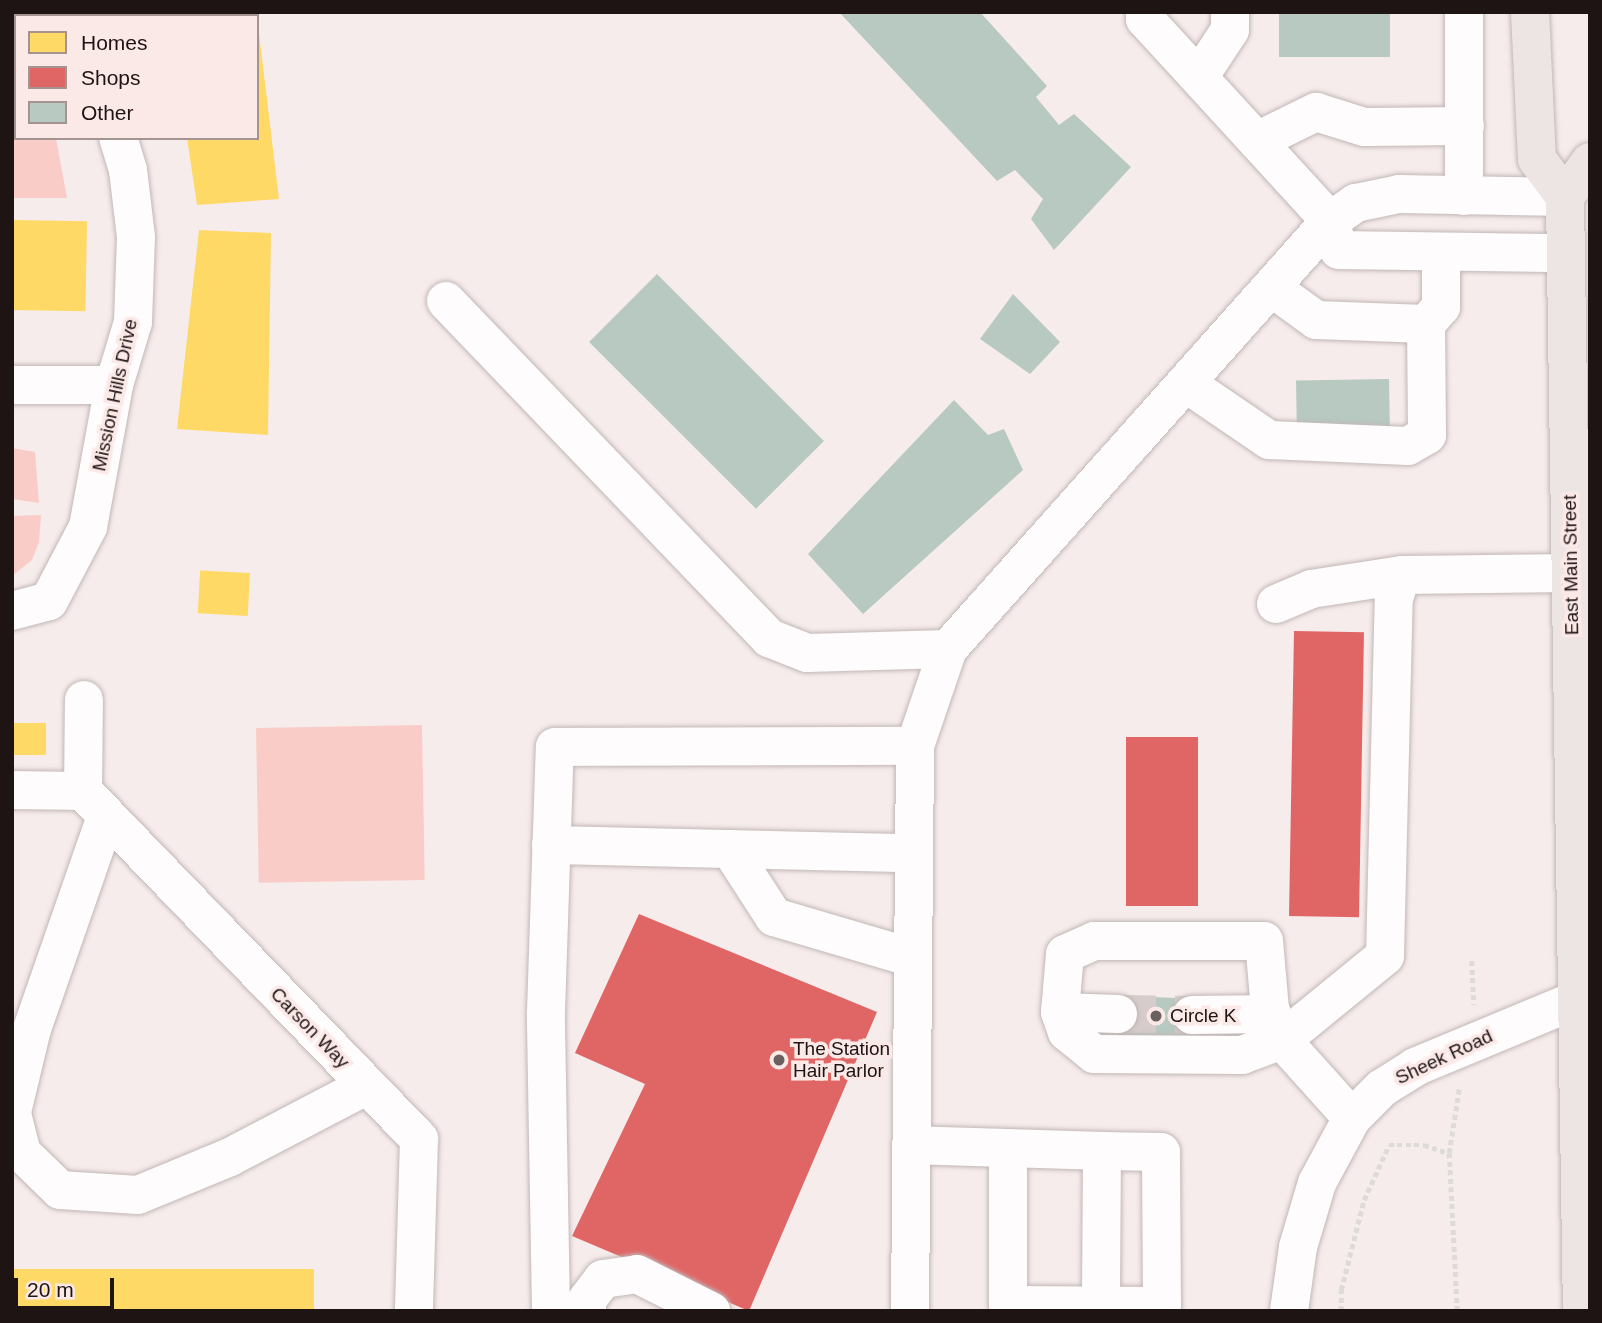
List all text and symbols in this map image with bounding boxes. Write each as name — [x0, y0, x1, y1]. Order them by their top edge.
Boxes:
legend — [14, 14, 259, 140]
text: Homes — [81, 31, 148, 54]
text: Shops — [81, 66, 141, 89]
text: Other — [81, 101, 134, 124]
street label: Mission Hills Drive — [88, 317, 142, 473]
street label: East Main Street — [1558, 495, 1584, 635]
street label: Carson Way — [266, 983, 354, 1073]
place label: Circle K — [1170, 1005, 1237, 1027]
marker: Circle K — [1148, 1008, 1164, 1024]
street label: Sheek Road — [1392, 1025, 1496, 1089]
place label: The Station Hair Parlor — [793, 1038, 890, 1082]
marker: The Station Hair Parlor — [771, 1052, 787, 1068]
scale bar — [18, 1264, 117, 1308]
text: 20 m — [27, 1278, 74, 1301]

